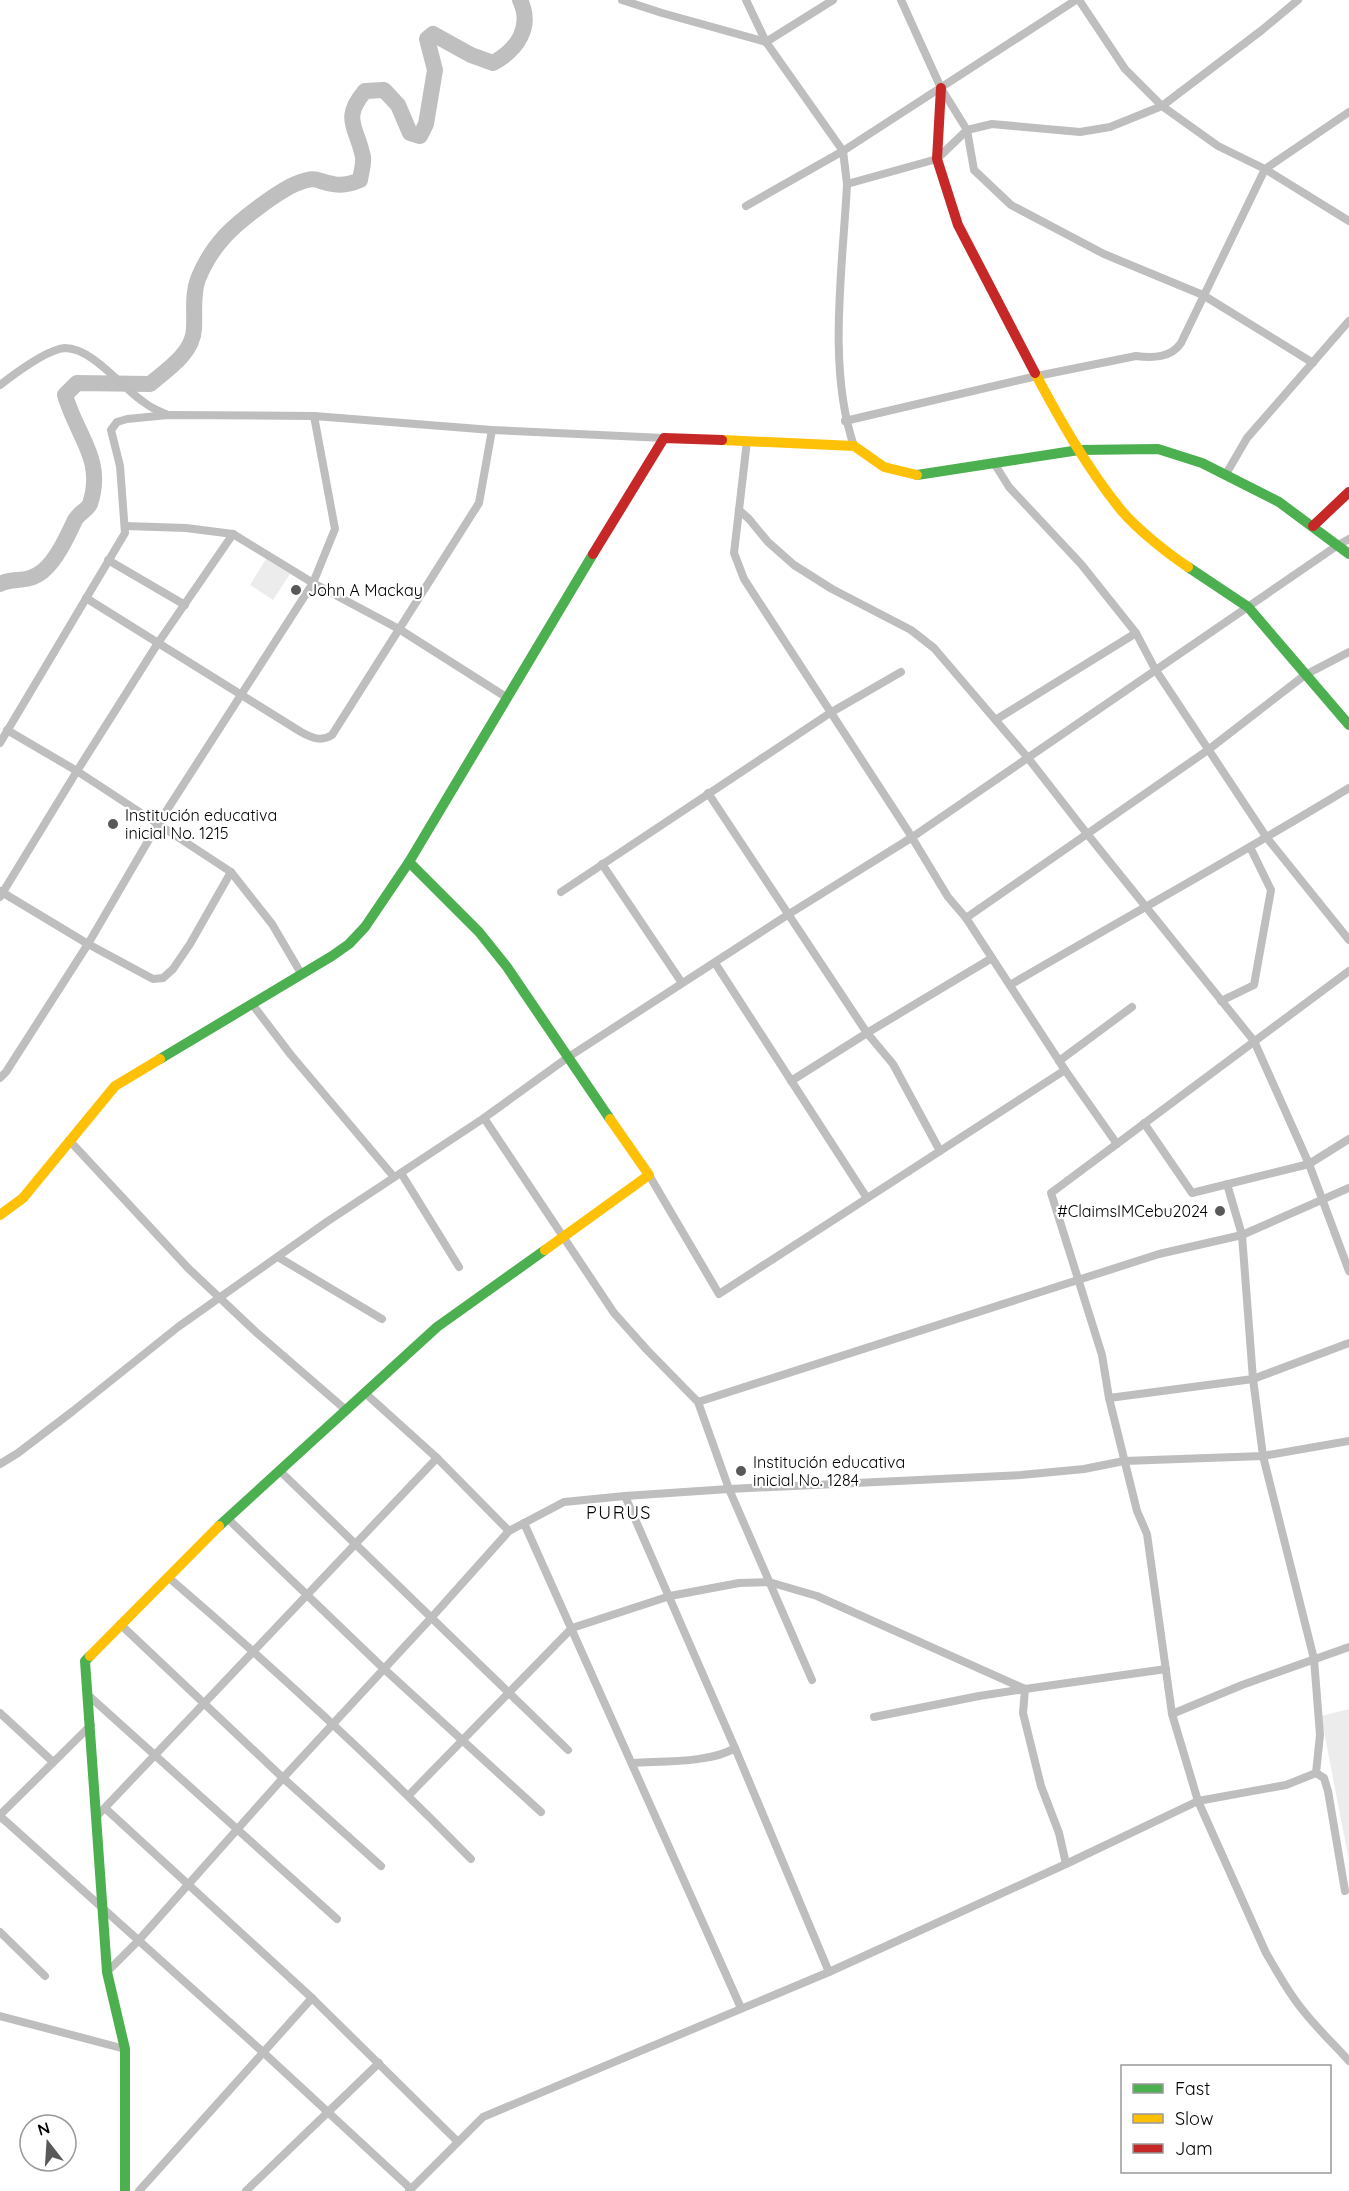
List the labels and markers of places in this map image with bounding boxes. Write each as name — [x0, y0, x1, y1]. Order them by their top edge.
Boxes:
place label: John A Mackay — [308, 580, 423, 600]
marker: John A Mackay — [289, 583, 303, 597]
place label: Institución educativa inicial No. 1215 — [125, 805, 277, 843]
marker: Institución educativa inicial No. 1215 — [106, 817, 120, 831]
place label: #ClaimsIMCebu2024 — [1057, 1201, 1208, 1221]
marker: #ClaimsIMCebu2024 — [1213, 1204, 1227, 1218]
place label: Institución educativa inicial No. 1284 — [753, 1452, 905, 1490]
marker: Institución educativa inicial No. 1284 — [734, 1464, 748, 1478]

